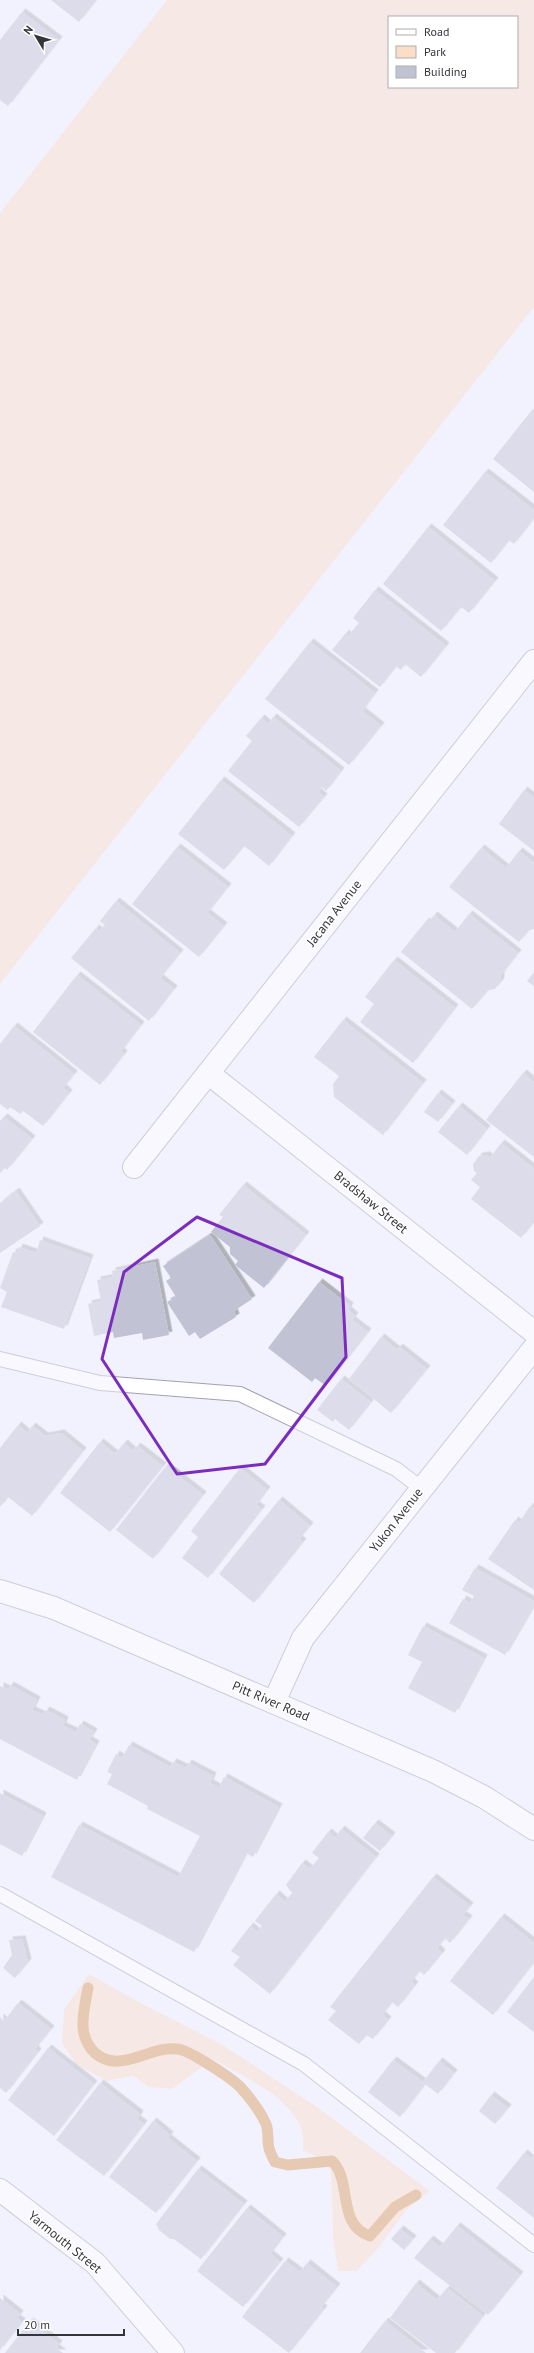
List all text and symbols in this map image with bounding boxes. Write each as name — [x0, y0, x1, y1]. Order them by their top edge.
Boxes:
north arrow — [16, 16, 56, 56]
legend — [388, 16, 518, 88]
text: N — [20, 23, 36, 37]
text: Road — [424, 24, 449, 39]
text: Park — [424, 44, 446, 59]
text: Building — [424, 64, 467, 79]
street label: Jacana Avenue — [302, 876, 365, 950]
street label: Bradshaw Street — [331, 1167, 412, 1237]
street label: Yukon Avenue — [366, 1484, 426, 1556]
street label: Pitt River Road — [230, 1677, 312, 1725]
street label: Yarmouth Street — [25, 2207, 106, 2277]
scale bar — [18, 2311, 124, 2337]
text: 20 m — [24, 2317, 50, 2332]

